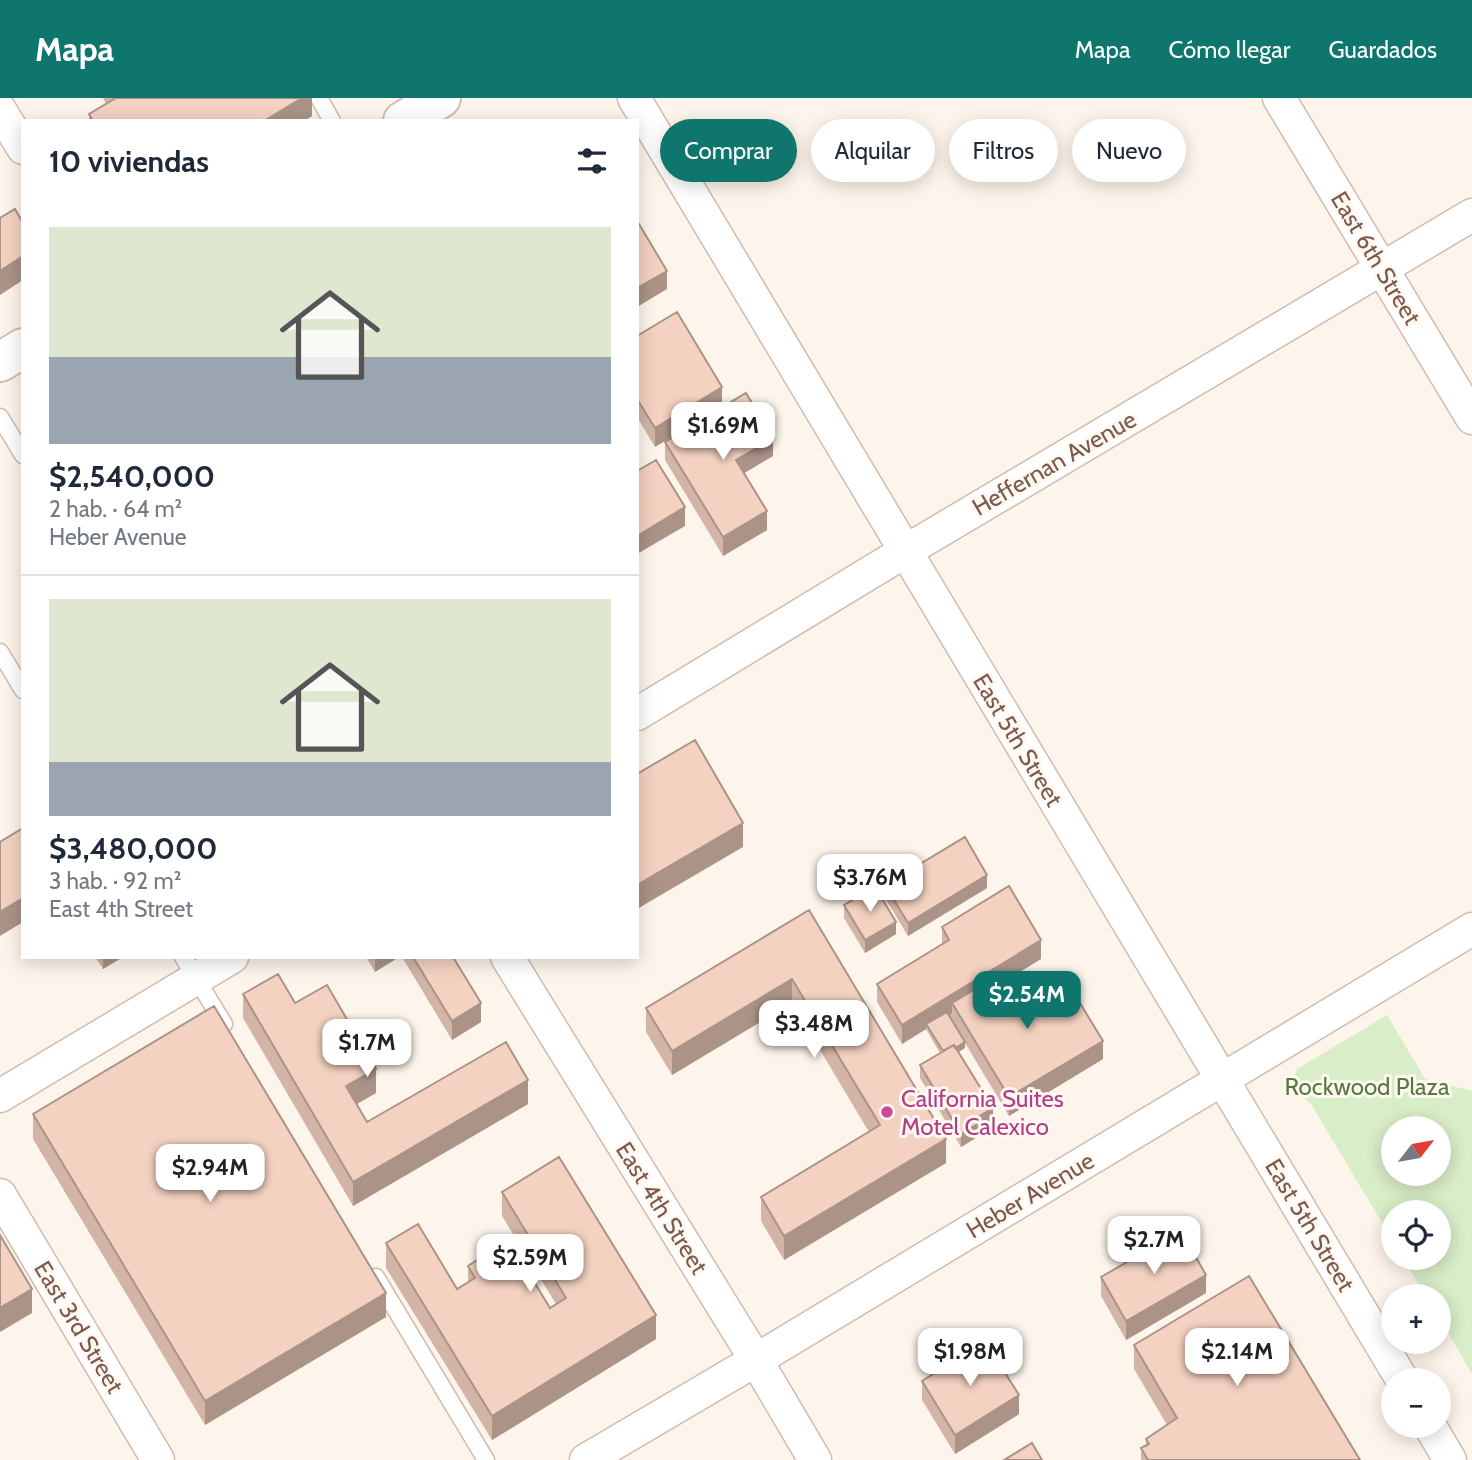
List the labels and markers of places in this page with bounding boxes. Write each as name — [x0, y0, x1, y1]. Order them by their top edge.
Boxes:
pin: $1.69M — [666, 402, 780, 462]
pin: $3.76M — [813, 854, 927, 914]
pin: $2.54M — [970, 972, 1084, 1031]
pin: $3.48M — [757, 1000, 871, 1060]
pin: $1.7M — [318, 1020, 416, 1079]
place label: California Suites Motel Calexico — [901, 1084, 1064, 1141]
marker: California Suites Motel Calexico — [879, 1104, 895, 1120]
pin: $2.94M — [153, 1144, 267, 1204]
pin: $2.7M — [1105, 1216, 1203, 1276]
pin: $2.59M — [473, 1234, 587, 1294]
pin: $1.98M — [913, 1328, 1027, 1388]
pin: $2.14M — [1180, 1328, 1294, 1388]

